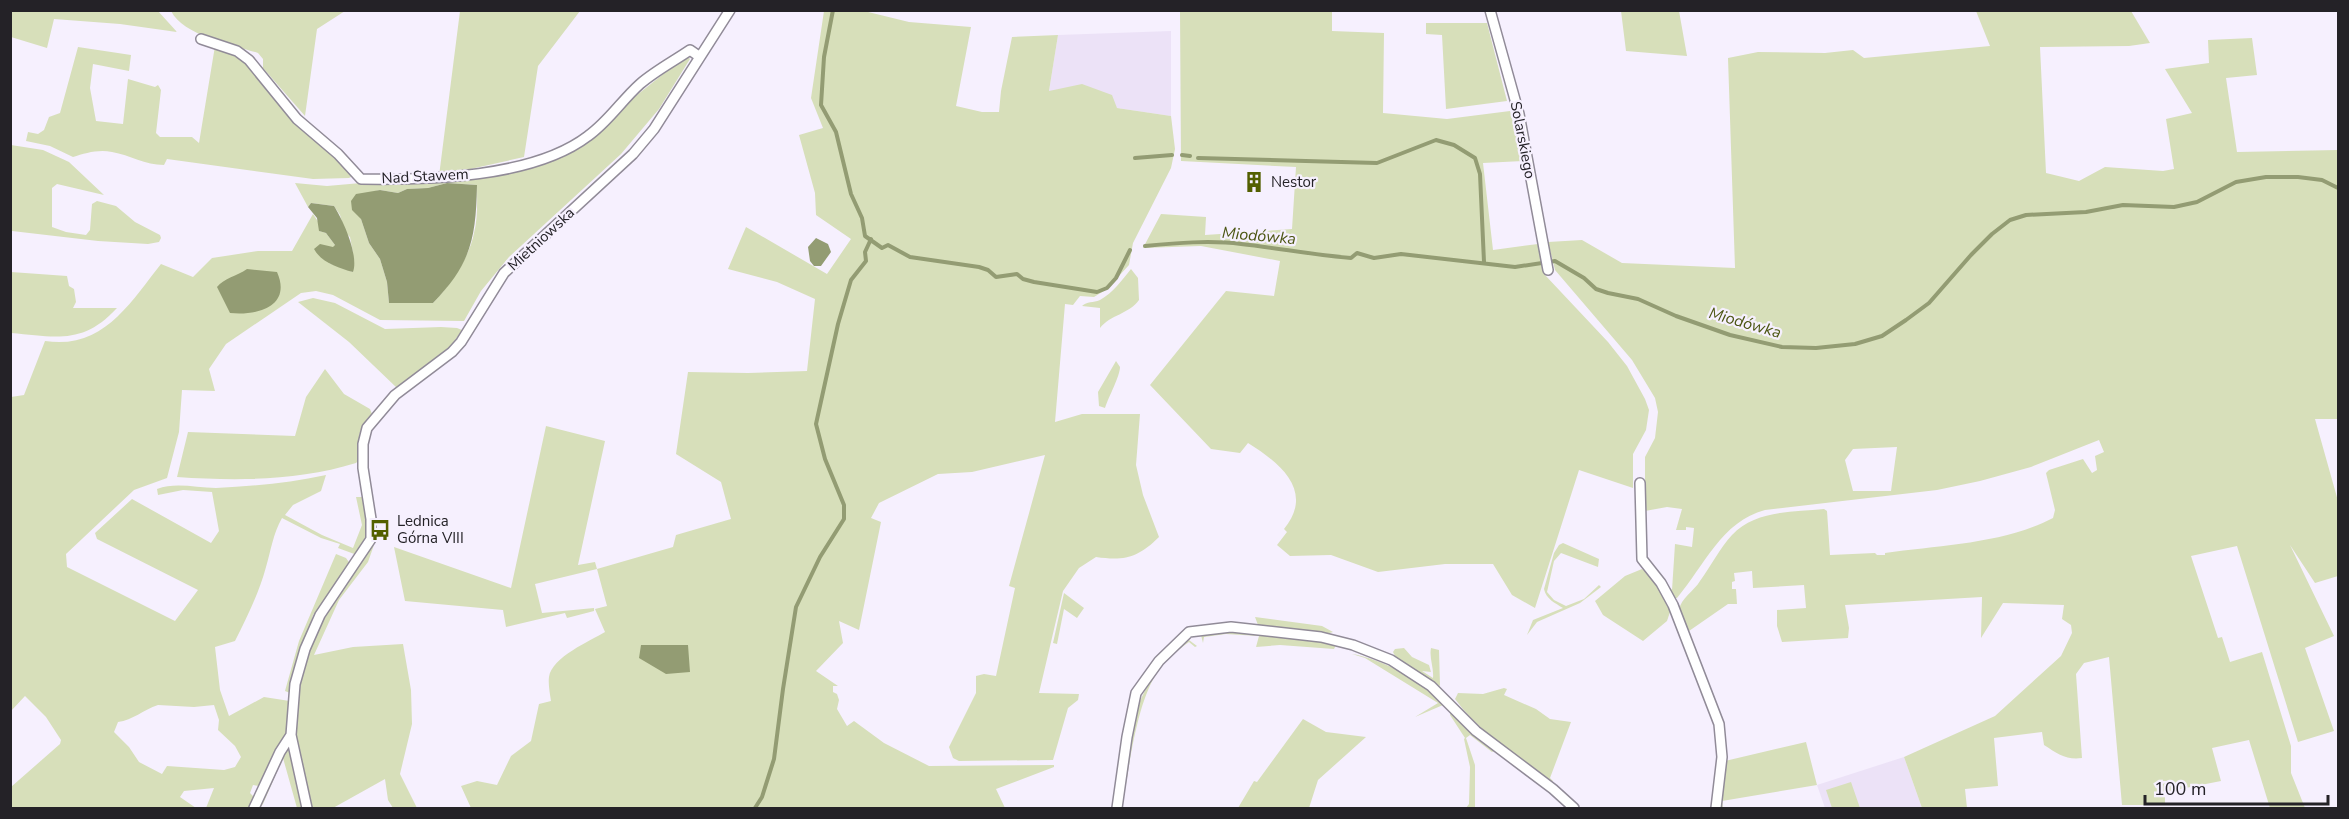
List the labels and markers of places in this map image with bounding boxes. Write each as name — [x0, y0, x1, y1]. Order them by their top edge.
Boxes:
building icon: Nestor — [1242, 170, 1266, 194]
place label: Nestor — [1271, 172, 1317, 192]
place label: Lednica Górna VIII — [397, 511, 464, 548]
bus stop icon: Lednica Górna VIII — [368, 518, 392, 542]

